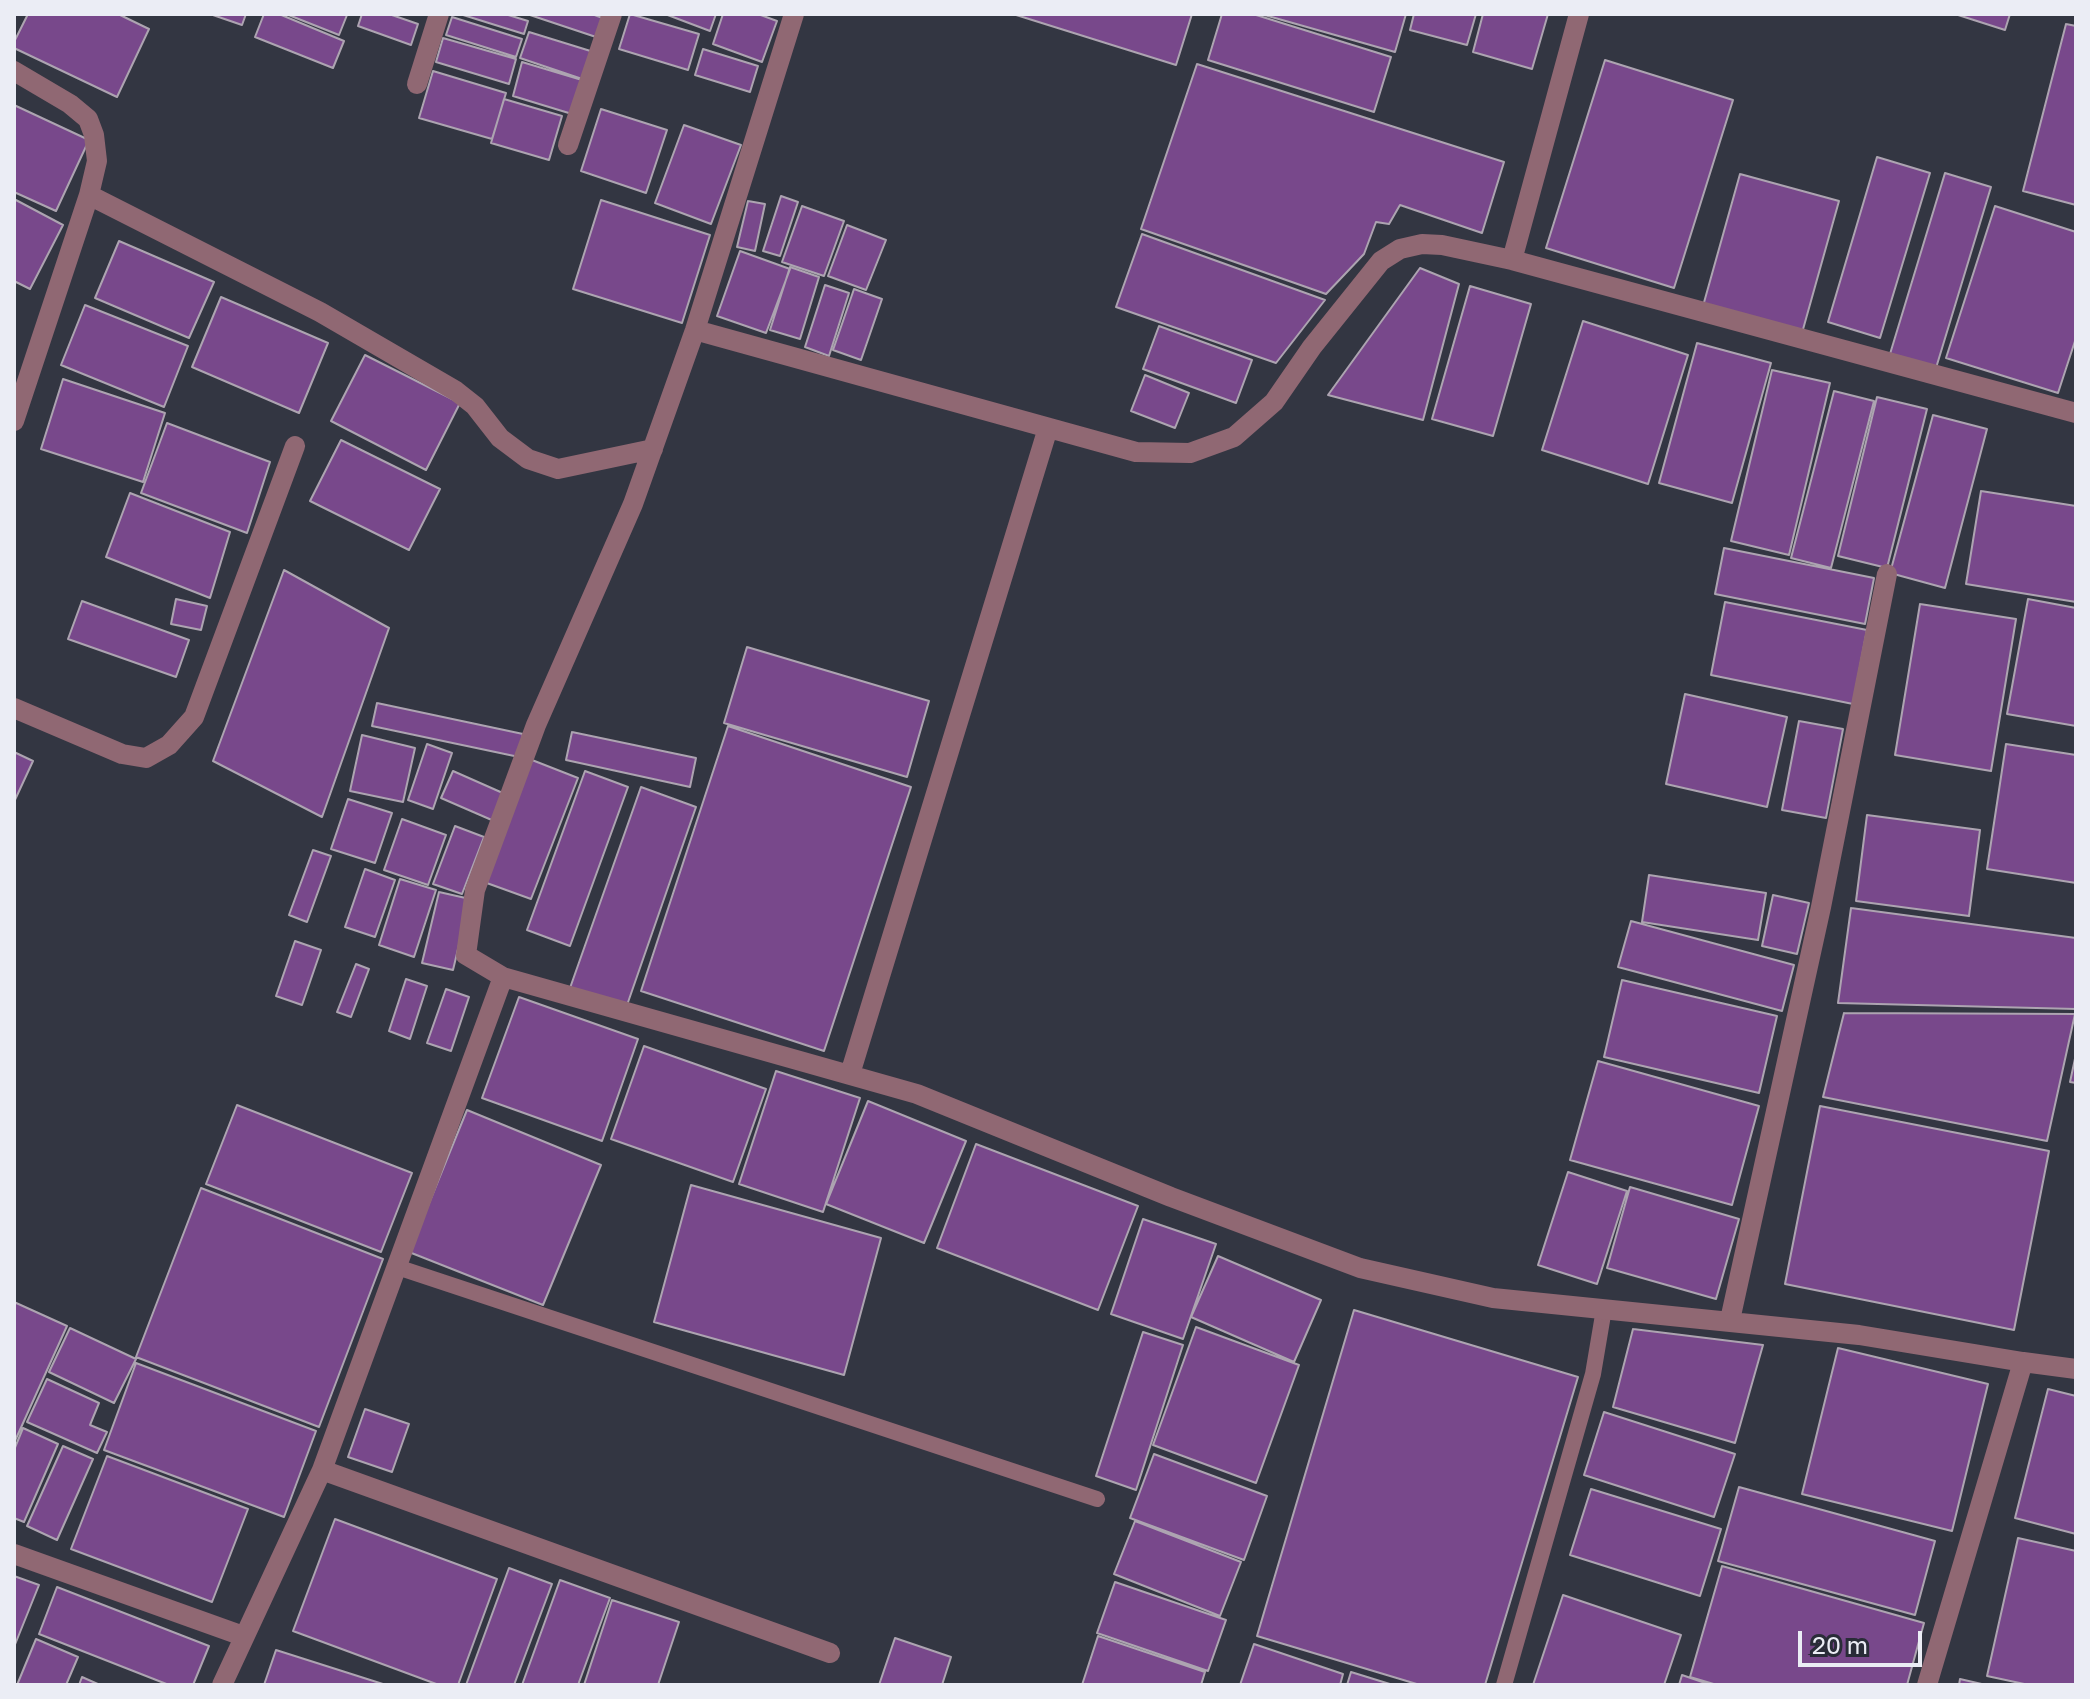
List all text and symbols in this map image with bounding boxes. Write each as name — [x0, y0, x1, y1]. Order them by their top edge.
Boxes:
scale bar — [1802, 1615, 1926, 1665]
text: 20 m — [1812, 1630, 1868, 1659]

